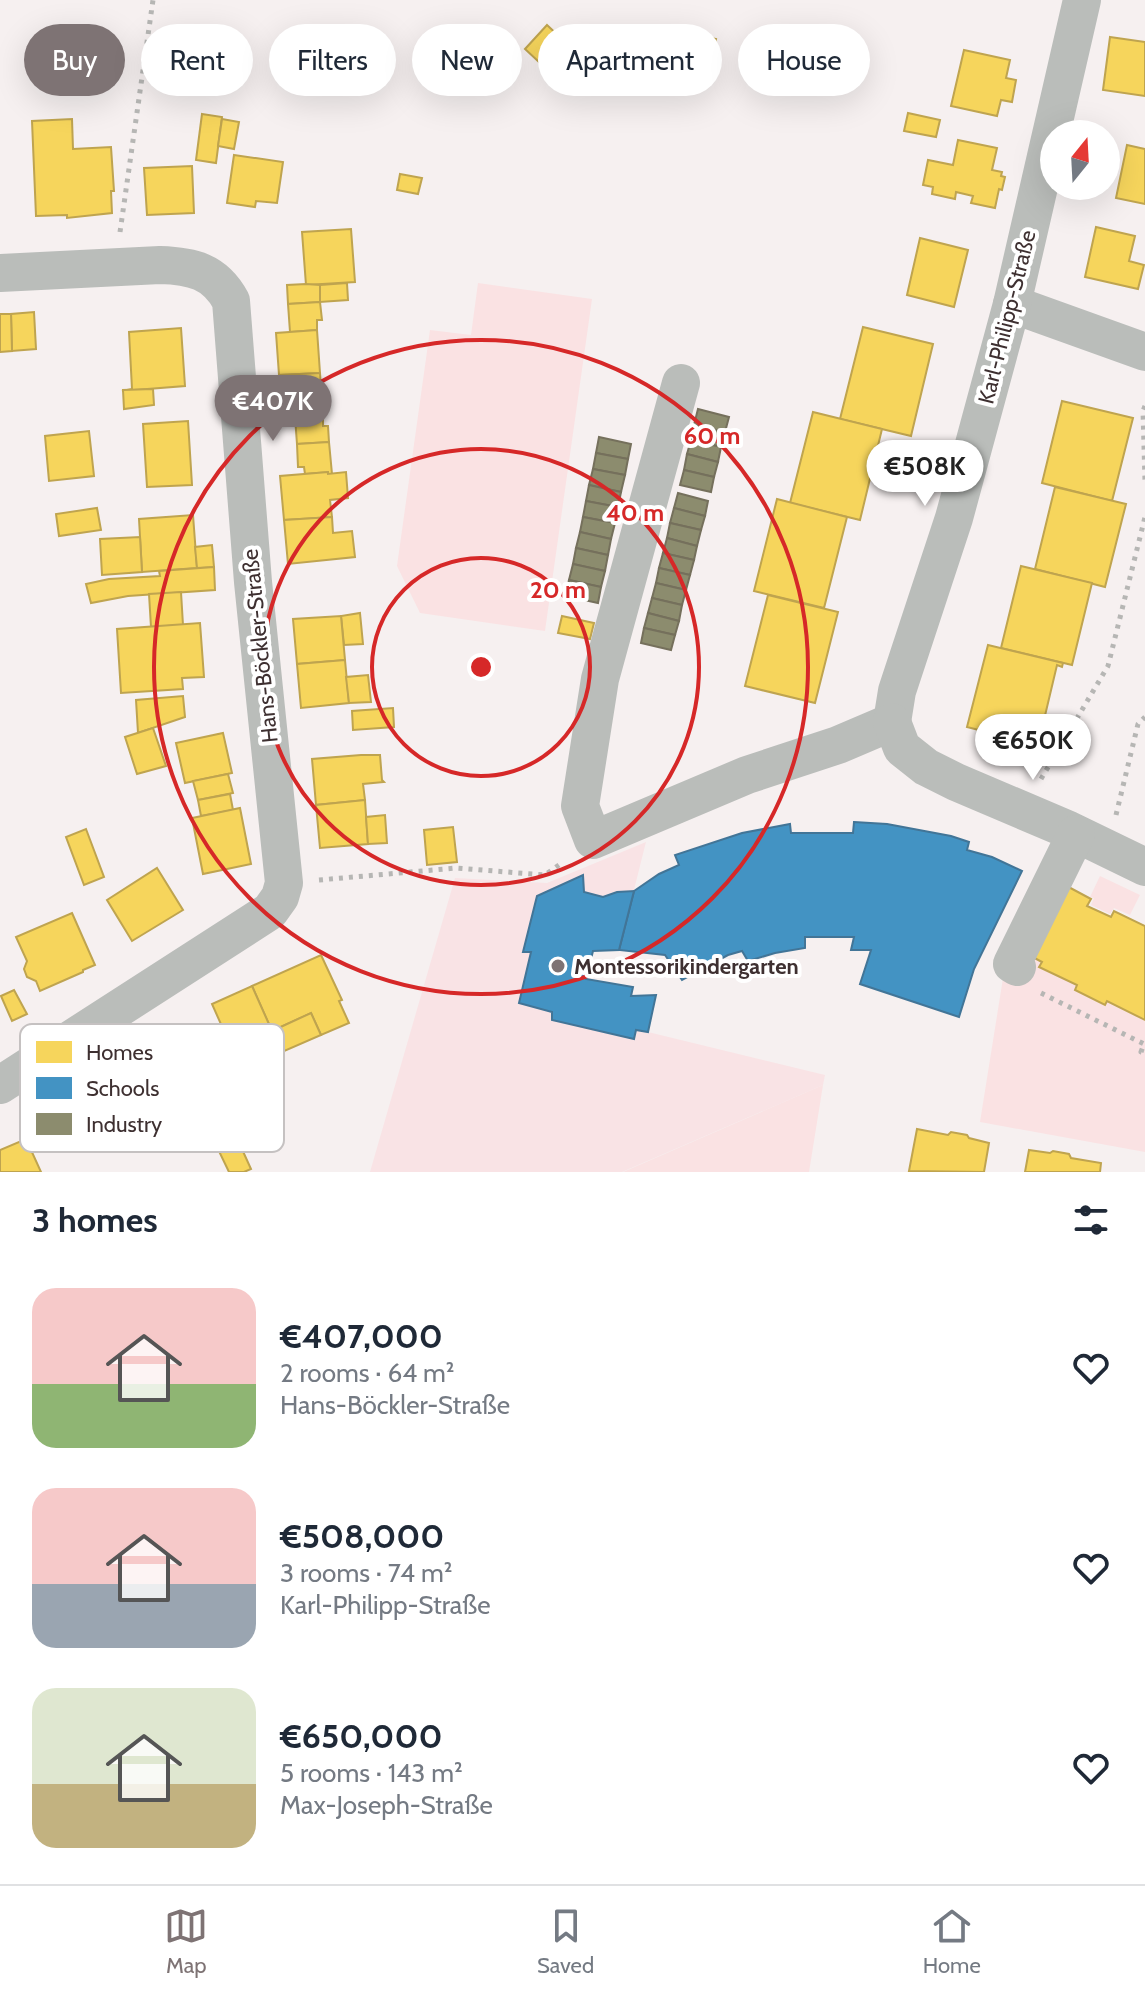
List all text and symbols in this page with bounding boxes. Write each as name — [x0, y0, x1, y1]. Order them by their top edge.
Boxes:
chip: Buy — [24, 24, 125, 96]
chip: Rent — [141, 24, 253, 96]
chip: Filters — [269, 24, 396, 96]
chip: New — [412, 24, 522, 96]
chip: Apartment — [538, 24, 722, 96]
chip: House — [738, 24, 870, 96]
north arrow — [1040, 120, 1120, 200]
map controls — [1040, 120, 1120, 200]
street label: Karl-Philipp-Straße — [972, 227, 1042, 407]
pin: €407K — [217, 375, 329, 443]
text: €407K — [233, 385, 313, 417]
text: 60 m — [684, 421, 740, 450]
pin: €508K — [869, 440, 981, 508]
text: €508K — [885, 450, 966, 482]
text: 40 m — [606, 498, 664, 527]
street label: Hans-Böckler-Straße — [236, 548, 284, 744]
text: 20 m — [530, 575, 586, 604]
centre of rings — [467, 653, 495, 681]
pin: €650K — [977, 714, 1089, 782]
text: €650K — [993, 724, 1073, 756]
place label: Montessorikindergarten — [574, 953, 799, 980]
marker: Montessorikindergarten — [549, 957, 567, 975]
legend — [20, 1024, 284, 1152]
text: Homes — [86, 1039, 153, 1066]
text: Schools — [86, 1075, 159, 1102]
text: Industry — [86, 1111, 162, 1138]
icon: filters — [1069, 1198, 1113, 1242]
text: 3 homes — [32, 1199, 158, 1241]
text: €407,000 — [280, 1315, 443, 1357]
icon: home — [96, 1320, 192, 1416]
icon: heart — [1069, 1346, 1113, 1390]
text: 2 rooms · 64 m² — [280, 1357, 455, 1389]
text: Hans-Böckler-Straße — [280, 1389, 510, 1421]
text: €508,000 — [280, 1515, 444, 1557]
icon: home — [96, 1520, 192, 1616]
icon: heart — [1069, 1546, 1113, 1590]
text: 3 rooms · 74 m² — [280, 1557, 452, 1589]
text: Karl-Philipp-Straße — [280, 1589, 490, 1621]
text: €650,000 — [280, 1715, 442, 1757]
icon: home — [96, 1720, 192, 1816]
icon: heart — [1069, 1746, 1113, 1790]
text: 5 rooms · 143 m² — [280, 1757, 463, 1789]
text: Max-Joseph-Straße — [280, 1789, 493, 1821]
tab: Map — [164, 1904, 208, 1979]
tab: Saved — [537, 1904, 594, 1979]
tab: Home — [923, 1904, 981, 1979]

